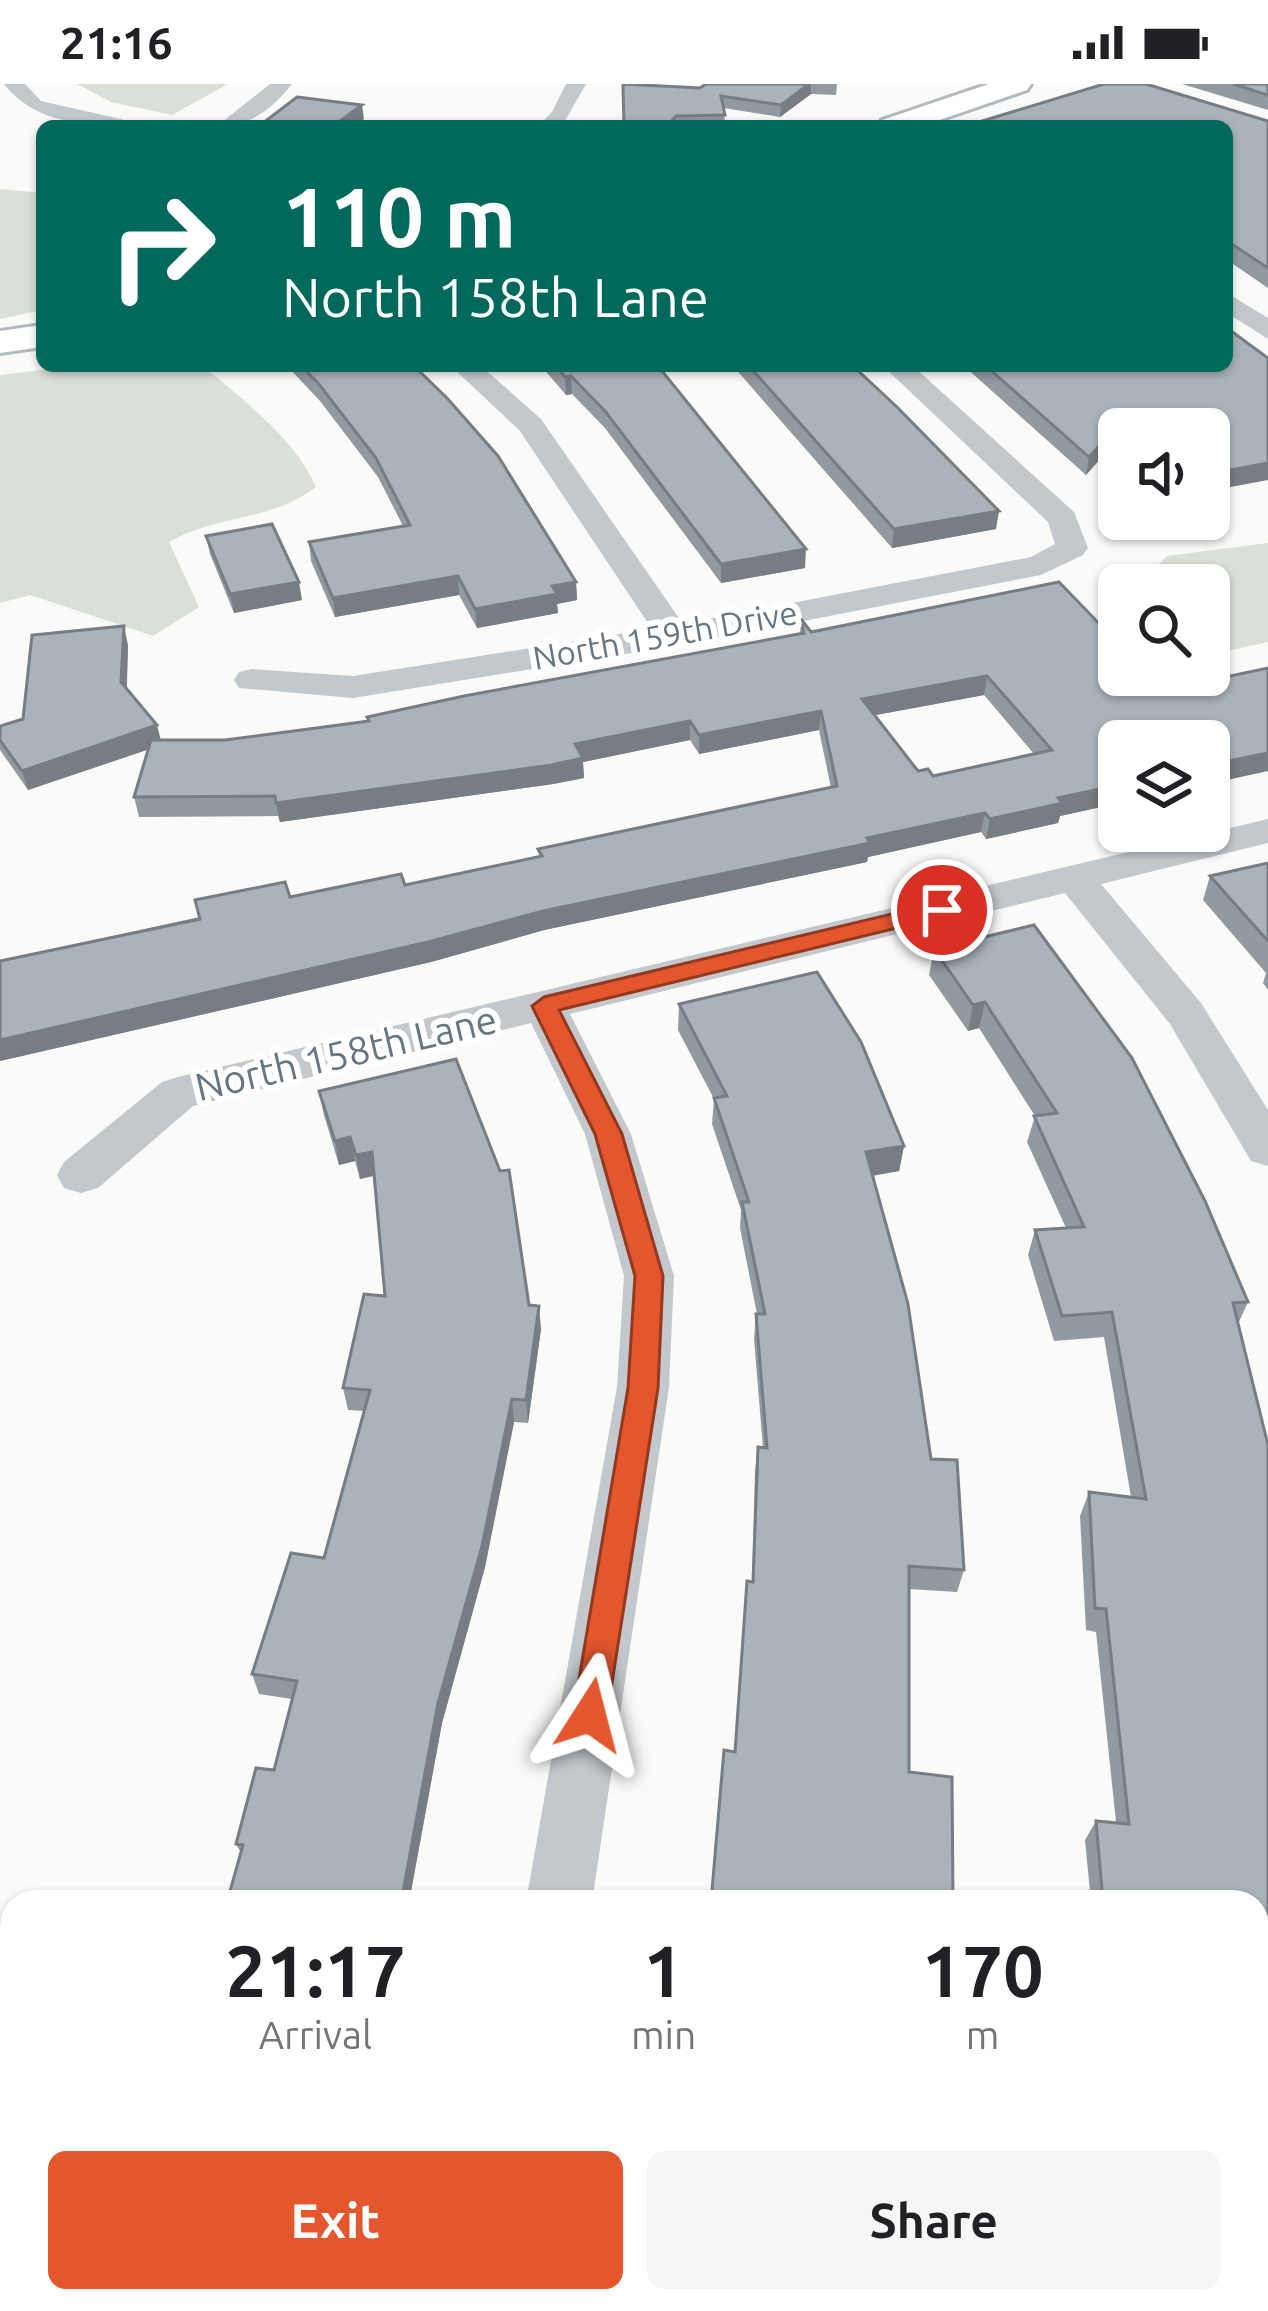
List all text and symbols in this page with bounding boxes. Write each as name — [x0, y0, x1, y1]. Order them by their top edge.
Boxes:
text: 21:16 — [60, 17, 173, 68]
icon: right — [84, 168, 240, 324]
text: 110 m — [282, 169, 516, 263]
text: North 158th Lane — [282, 267, 709, 327]
map controls — [1098, 408, 1230, 852]
button: sound — [1098, 408, 1230, 540]
button: search — [1098, 564, 1230, 696]
street label: North 159th Drive — [530, 593, 800, 676]
button: layers — [1098, 720, 1230, 852]
pin — [891, 859, 993, 961]
icon: arrive — [909, 877, 975, 943]
street label: North 158th Lane — [191, 997, 501, 1108]
position arrow — [527, 1652, 653, 1778]
text: 21:17 — [225, 1930, 406, 2011]
text: 1 — [643, 1930, 684, 2011]
text: 170 — [922, 1930, 1044, 2011]
text: Arrival — [259, 2013, 372, 2056]
text: min — [631, 2013, 696, 2056]
text: m — [966, 2013, 999, 2056]
button: Exit — [48, 2151, 623, 2289]
button: Share — [647, 2151, 1221, 2289]

